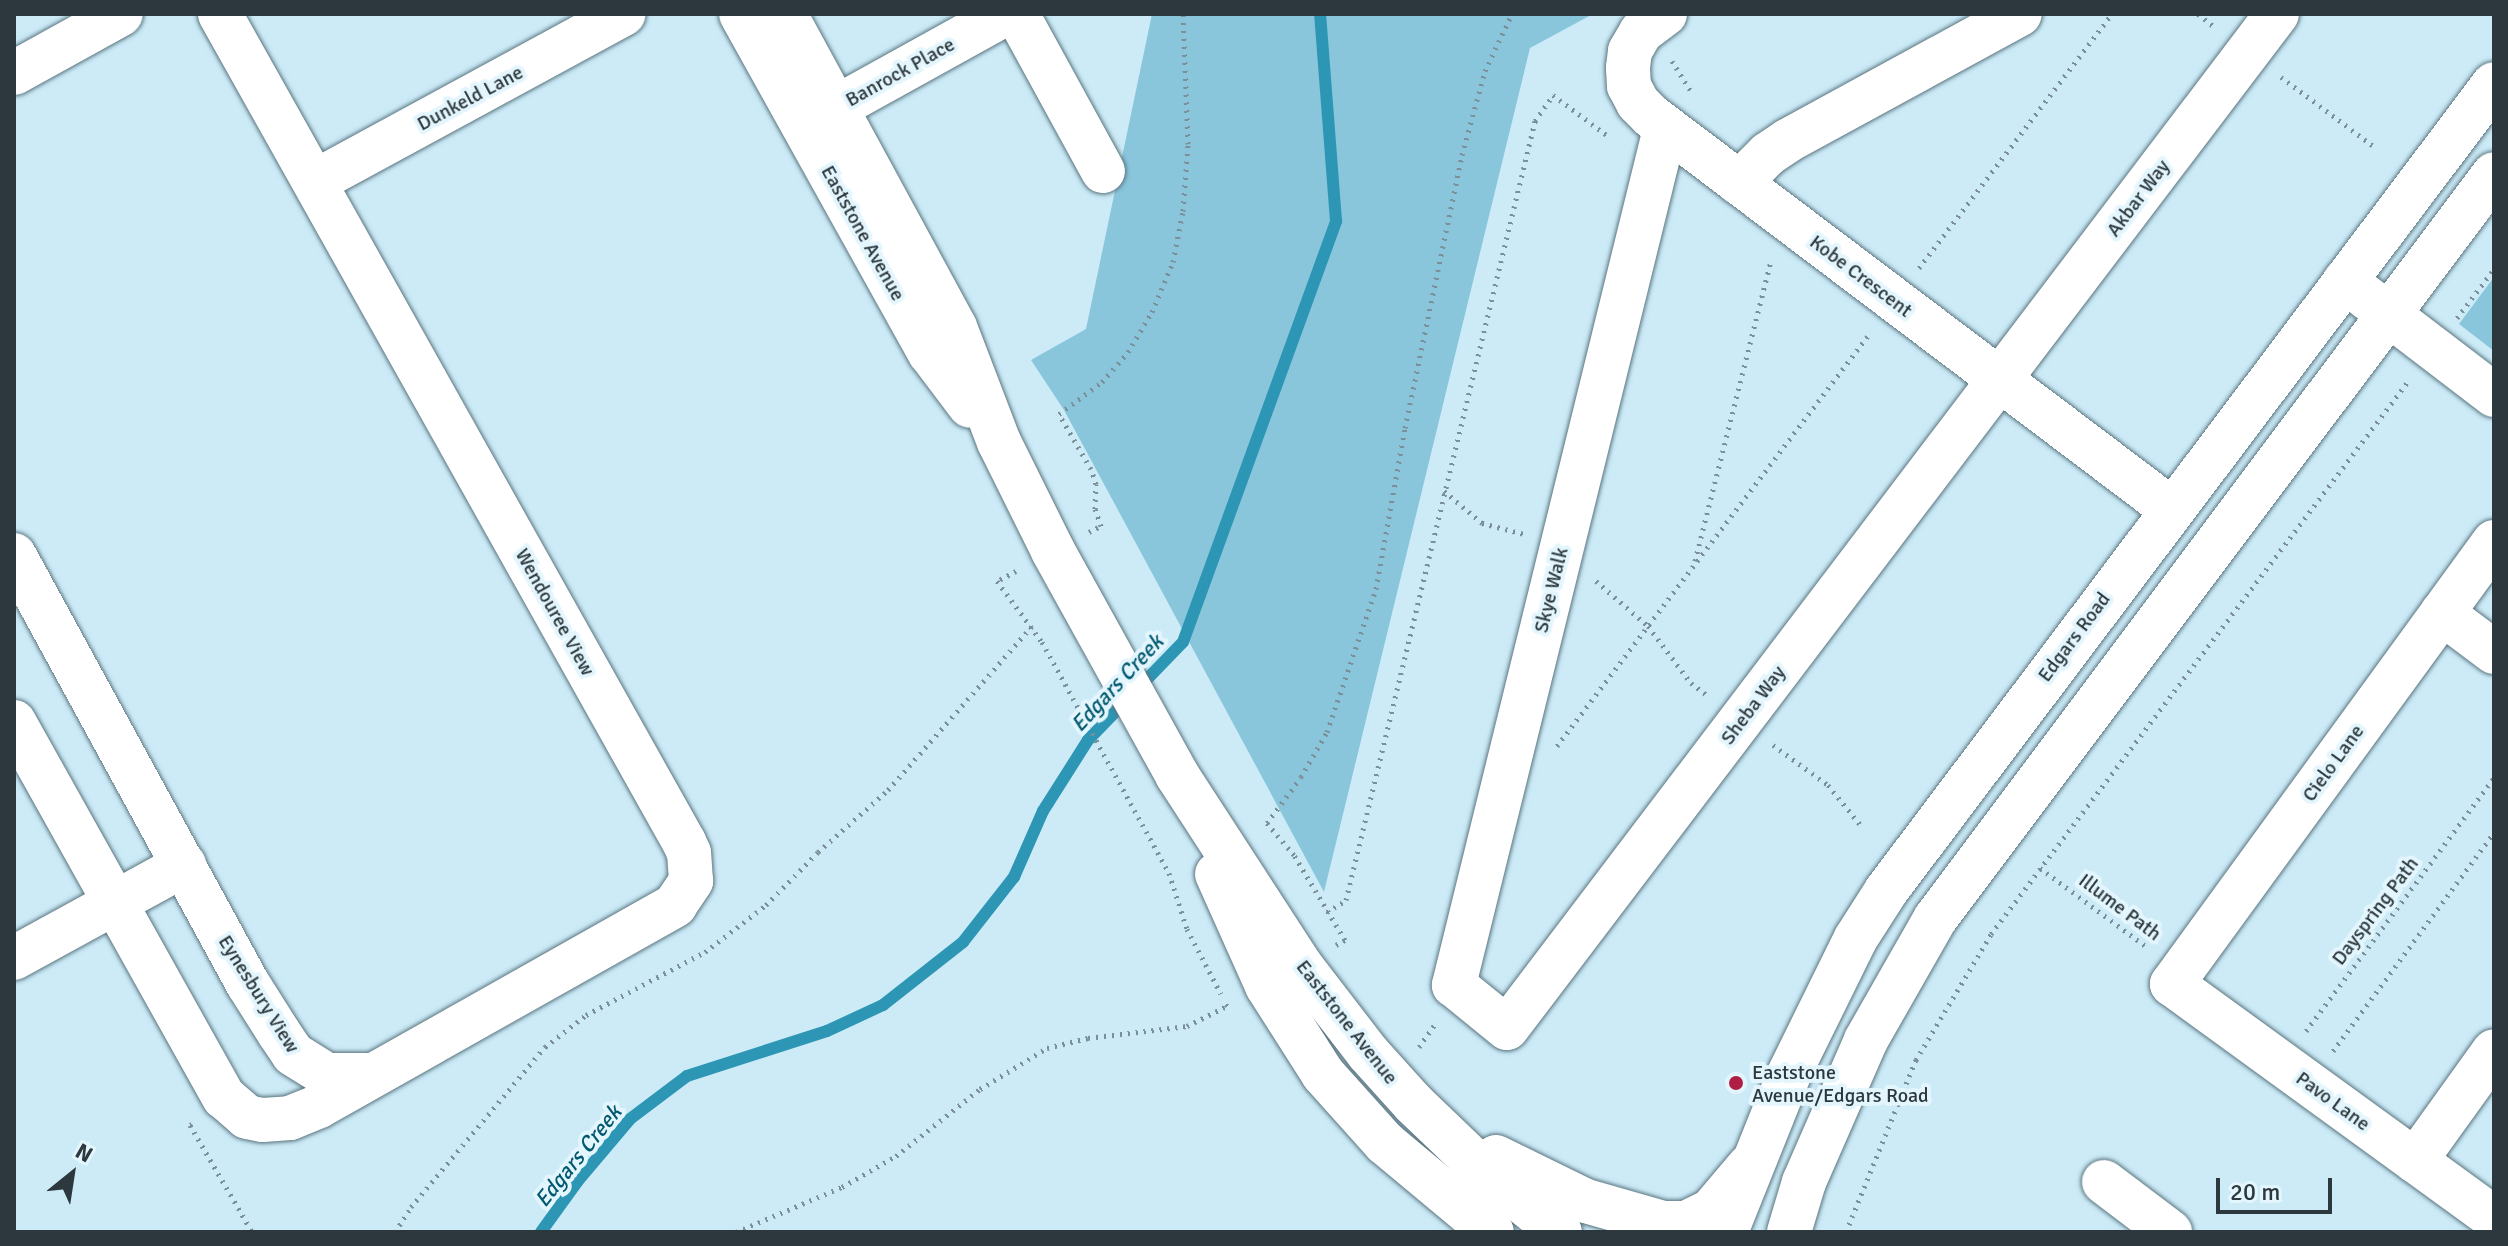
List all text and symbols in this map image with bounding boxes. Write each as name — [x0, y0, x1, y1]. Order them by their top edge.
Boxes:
street label: Banrock Place — [841, 32, 959, 112]
street label: Dunkeld Lane — [413, 60, 527, 136]
street label: Akbar Way — [2101, 155, 2175, 241]
street label: Eaststone Avenue — [816, 161, 910, 305]
street label: Kobe Crescent — [1805, 230, 1917, 322]
street label: Wendouree View — [510, 544, 600, 680]
street label: Skye Walk — [1529, 545, 1573, 635]
street label: Edgars Road — [2033, 588, 2115, 686]
water label: Edgars Creek — [1065, 629, 1169, 737]
street label: Sheba Way — [1716, 661, 1790, 749]
street label: Cielo Lane — [2297, 720, 2369, 806]
street label: Dayspring Path — [2327, 852, 2423, 970]
street label: Illume Path — [2074, 868, 2166, 946]
street label: Eynesbury View — [213, 931, 305, 1057]
street label: Eaststone Avenue — [1291, 955, 1403, 1089]
place label: Eaststone Avenue/Edgars Road — [1752, 1060, 1929, 1107]
street label: Pavo Lane — [2291, 1066, 2375, 1136]
marker: Eaststone Avenue/Edgars Road — [1727, 1074, 1745, 1092]
water label: Edgars Creek — [529, 1100, 627, 1212]
north arrow — [32, 1134, 112, 1214]
text: N — [71, 1137, 98, 1168]
scale bar — [2220, 1162, 2336, 1212]
text: 20 m — [2230, 1177, 2280, 1207]

